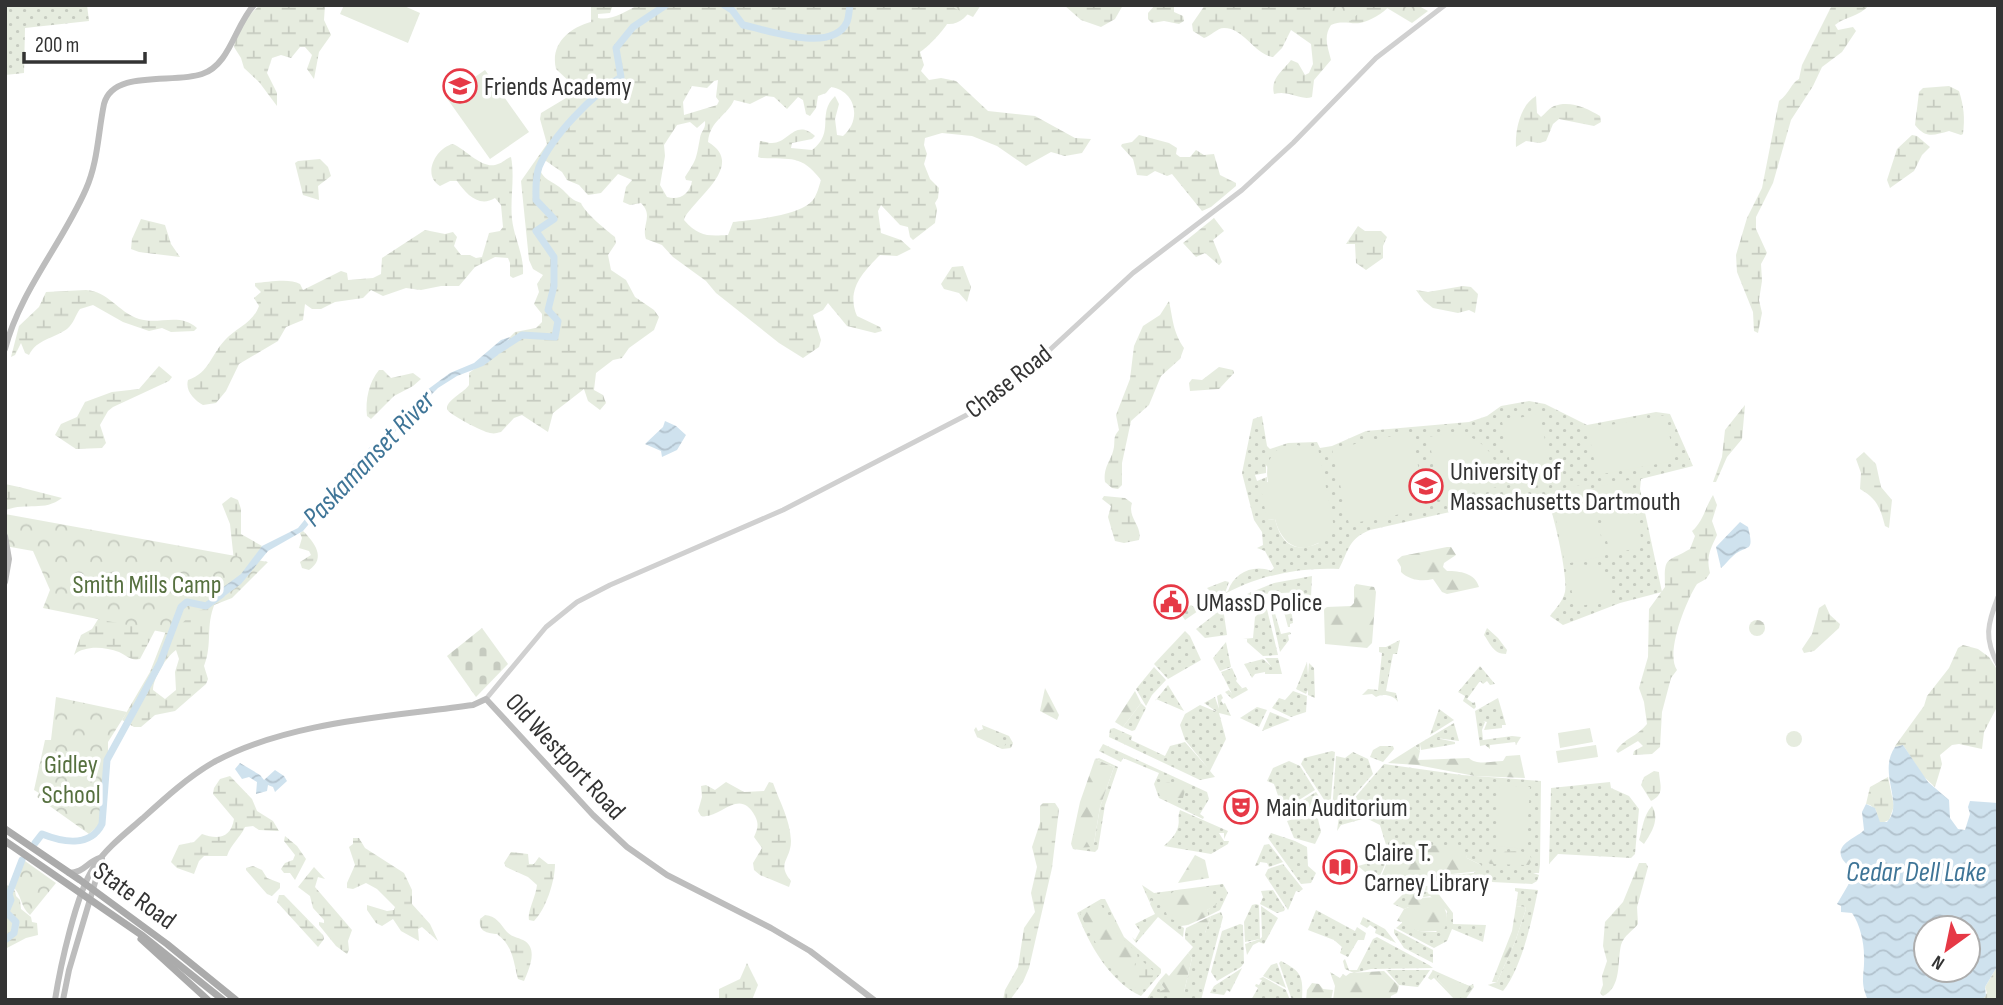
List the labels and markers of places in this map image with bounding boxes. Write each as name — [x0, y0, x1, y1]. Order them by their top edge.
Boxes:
school or university icon: Friends Academy — [441, 67, 479, 105]
place label: Friends Academy — [484, 72, 632, 103]
place label: University of Massachusetts Dartmouth — [1450, 457, 1681, 518]
school or university icon: University of Massachusetts Dartmouth — [1407, 467, 1445, 505]
public building icon: UMassD Police — [1152, 583, 1190, 621]
place label: UMassD Police — [1196, 588, 1322, 619]
theatre icon: Main Auditorium — [1222, 788, 1260, 826]
place label: Main Auditorium — [1266, 793, 1408, 824]
place label: Claire T. Carney Library — [1364, 838, 1489, 899]
library icon: Claire T. Carney Library — [1321, 848, 1359, 886]

